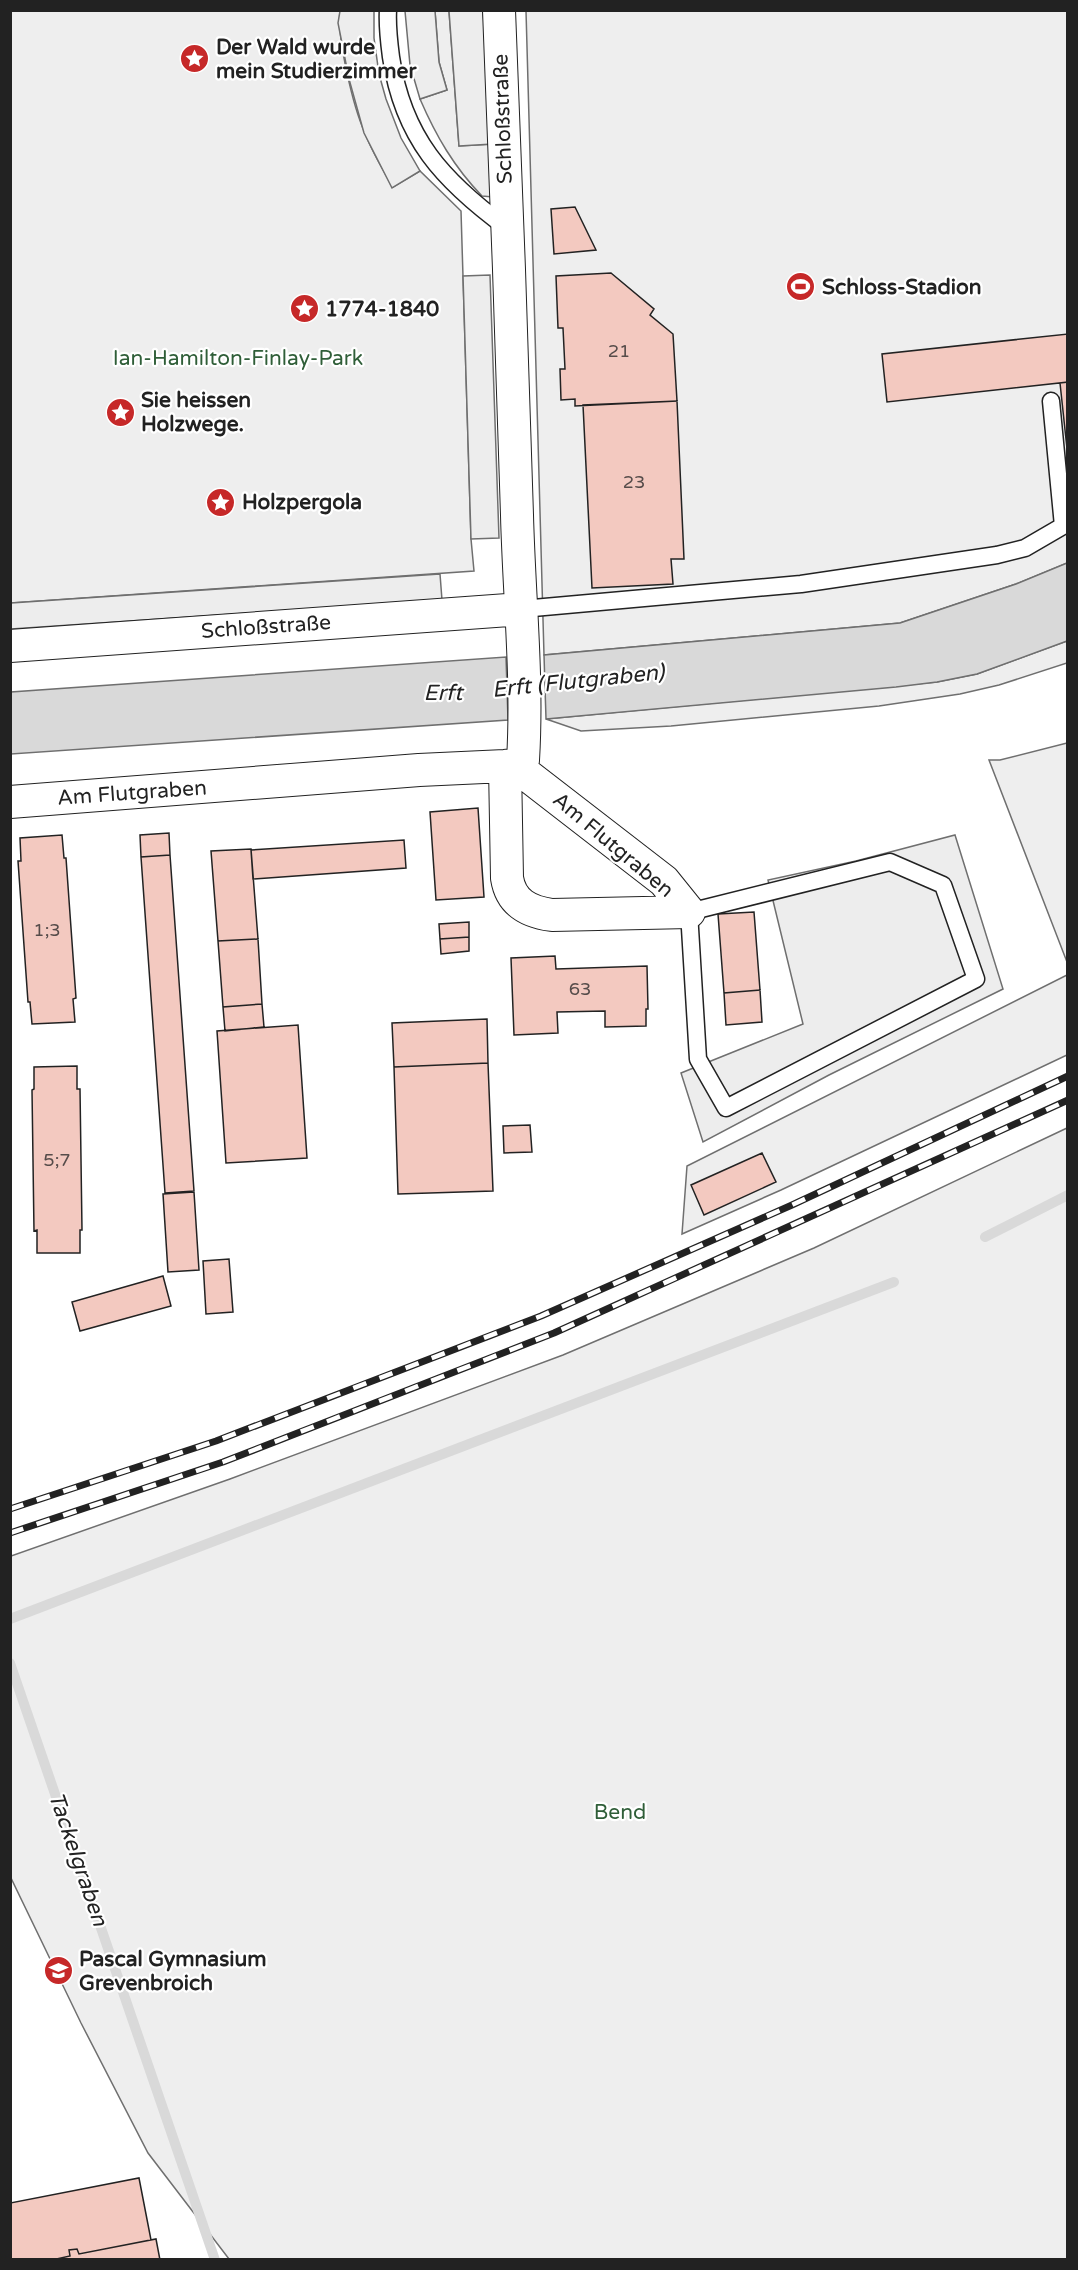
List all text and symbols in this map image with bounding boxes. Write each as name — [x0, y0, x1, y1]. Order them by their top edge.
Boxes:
place label: Der Wald wurde mein Studierzimmer — [216, 35, 417, 84]
place icon: Der Wald wurde mein Studierzimmer — [179, 43, 211, 75]
street label: Schloßstraße — [488, 53, 518, 184]
sports icon: Schloss-Stadion — [785, 271, 817, 303]
place label: Schloss-Stadion — [822, 275, 982, 300]
place icon: 1774-1840 — [288, 293, 320, 325]
place label: 1774-1840 — [325, 297, 439, 322]
house number: 21 — [608, 340, 630, 362]
park label: Ian-Hamilton-Finlay-Park — [113, 346, 363, 371]
place label: Sie heissen Holzwege. — [141, 388, 251, 437]
place icon: Sie heissen Holzwege. — [104, 396, 136, 428]
house number: 23 — [623, 471, 645, 493]
place icon: Holzpergola — [205, 486, 237, 518]
place label: Holzpergola — [242, 490, 362, 515]
street label: Schloßstraße — [200, 610, 332, 644]
water label: Erft (Flutgraben) — [491, 659, 668, 703]
water label: Erft — [424, 680, 465, 706]
street label: Am Flutgraben — [56, 775, 208, 811]
street label: Am Flutgraben — [548, 787, 678, 903]
house number: 1;3 — [33, 919, 61, 941]
house number: 63 — [569, 978, 591, 1000]
house number: 5;7 — [43, 1149, 71, 1171]
water label: Tackelgraben — [43, 1789, 113, 1930]
park label: Bend — [594, 1800, 646, 1825]
place label: Pascal Gymnasium Grevenbroich — [79, 1947, 267, 1996]
school or university icon: Pascal Gymnasium Grevenbroich — [42, 1955, 74, 1987]

